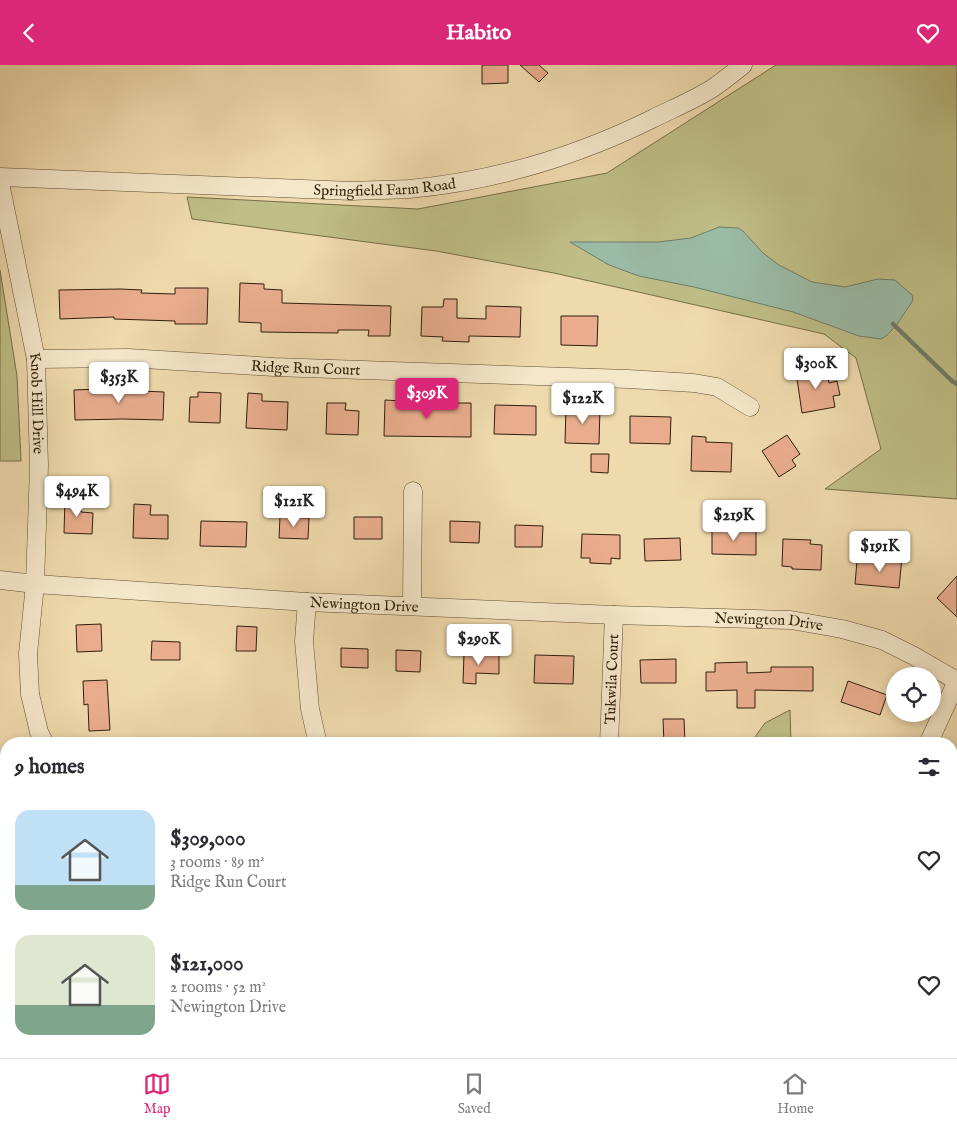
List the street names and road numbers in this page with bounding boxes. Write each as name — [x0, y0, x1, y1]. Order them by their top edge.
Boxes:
street label: Springfield Farm Road — [313, 174, 458, 201]
street label: Knob Hill Drive — [25, 351, 48, 455]
street label: Ridge Run Court — [251, 357, 361, 380]
street label: Newington Drive — [309, 593, 419, 617]
street label: Newington Drive — [714, 609, 824, 635]
street label: Tukwila Court — [601, 634, 623, 725]

